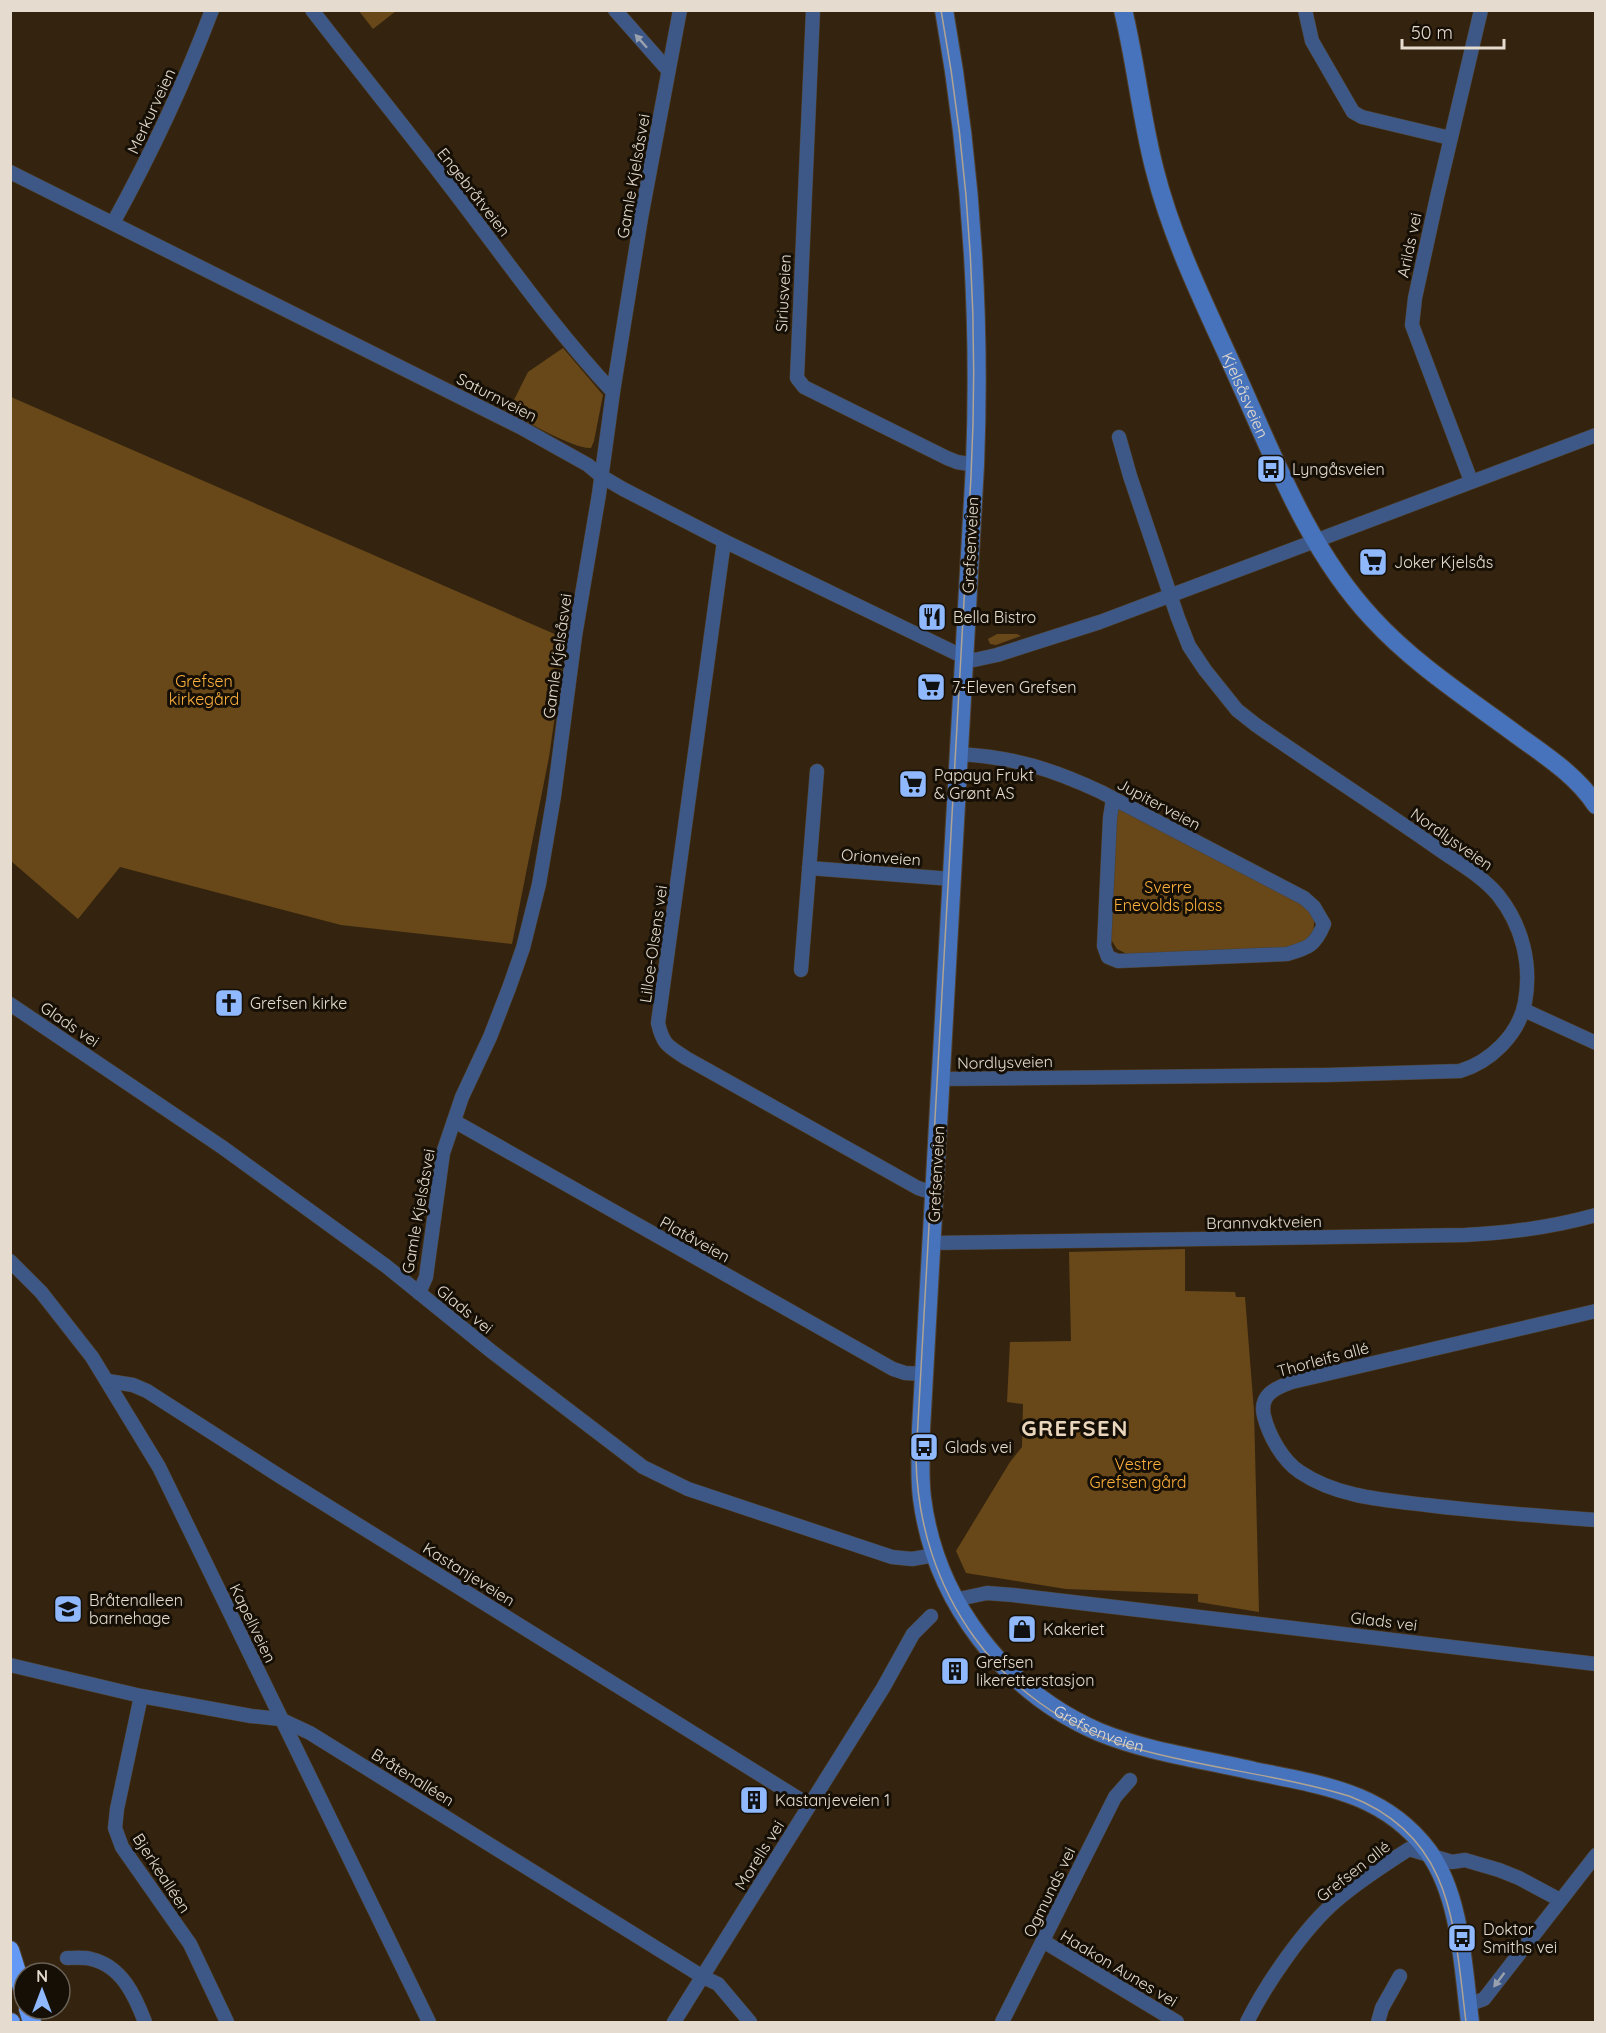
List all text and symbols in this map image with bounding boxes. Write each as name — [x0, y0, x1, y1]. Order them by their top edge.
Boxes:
scale bar — [1402, 12, 1504, 50]
text: 50 m — [1411, 21, 1453, 44]
one-way arrow — [635, 34, 648, 49]
street label: Merkurveien — [122, 65, 180, 157]
street label: Gamle Kjelsåsvei — [612, 112, 654, 240]
street label: Engebråtveien — [433, 144, 515, 240]
street label: Arilds vei — [1392, 211, 1426, 279]
street label: Siriusveien — [771, 254, 795, 332]
street label: Kjelsåsveien — [1218, 349, 1273, 441]
street label: Saturnveien — [453, 368, 541, 426]
bus stop icon: Lyngåsveien — [1255, 453, 1287, 485]
place label: Lyngåsveien — [1292, 459, 1385, 479]
street label: Grefsenveien — [957, 496, 983, 594]
supermarket icon: Joker Kjelsås — [1357, 546, 1389, 578]
place label: Joker Kjelsås — [1394, 552, 1493, 572]
street label: Gamle Kjelsåsvei — [538, 592, 576, 720]
restaurant icon: Bella Bistro — [916, 601, 948, 633]
place label: Bella Bistro — [953, 607, 1036, 627]
park label: Grefsen kirkegård — [169, 671, 239, 709]
supermarket icon: 7-Eleven Grefsen — [915, 671, 947, 703]
place label: 7-Eleven Grefsen — [952, 677, 1077, 697]
place label: Papaya Frukt & Grønt AS — [934, 765, 1034, 803]
supermarket icon: Papaya Frukt & Grønt AS — [897, 768, 929, 800]
street label: Jupiterveien — [1114, 774, 1204, 834]
street label: Nordlysveien — [1407, 803, 1497, 875]
street label: Orionveien — [840, 844, 922, 870]
park label: Sverre Enevolds plass — [1114, 877, 1222, 915]
street label: Lilloe-Olsens vei — [635, 884, 671, 1004]
church icon: Grefsen kirke — [213, 987, 245, 1019]
place label: Grefsen kirke — [250, 993, 347, 1013]
street label: Glads vei — [37, 997, 103, 1051]
street label: Nordlysveien — [957, 1051, 1053, 1073]
street label: Grefsenveien — [923, 1125, 949, 1223]
street label: Gamle Kjelsåsvei — [397, 1147, 439, 1275]
street label: Brannvaktveien — [1206, 1211, 1322, 1233]
street label: Platåveien — [656, 1212, 734, 1266]
street label: Glads vei — [433, 1280, 497, 1338]
street label: Thorleifs allé — [1275, 1337, 1371, 1381]
district label: GREFSEN — [1021, 1414, 1129, 1442]
bus stop icon: Glads vei — [908, 1431, 940, 1463]
place label: Glads vei — [945, 1437, 1012, 1457]
park label: Vestre Grefsen gård — [1090, 1454, 1187, 1492]
street label: Kastanjeveien — [419, 1538, 519, 1610]
street label: Kapellveien — [225, 1580, 281, 1666]
place label: Bråtenalleen barnehage — [89, 1590, 183, 1628]
school or university icon: Bråtenalleen barnehage — [52, 1593, 84, 1625]
street label: Glads vei — [1350, 1607, 1418, 1635]
shop icon: Kakeriet — [1006, 1613, 1038, 1645]
place label: Kakeriet — [1043, 1619, 1105, 1639]
place label: Grefsen likeretterstasjon — [976, 1652, 1095, 1690]
building icon: Grefsen likeretterstasjon — [939, 1655, 971, 1687]
street label: Grefsenveien — [1050, 1700, 1146, 1756]
street label: Bråtenalléen — [368, 1744, 458, 1810]
building icon: Kastanjeveien 1 — [738, 1784, 770, 1816]
place label: Kastanjeveien 1 — [775, 1790, 890, 1810]
street label: Morells vei — [730, 1817, 788, 1893]
street label: Bjerkealléen — [129, 1829, 195, 1917]
street label: Grefsen allé — [1312, 1836, 1394, 1906]
street label: Ogmunds vei — [1019, 1844, 1079, 1940]
place label: Doktor Smiths vei — [1483, 1919, 1557, 1957]
bus stop icon: Doktor Smiths vei — [1446, 1922, 1478, 1954]
street label: Haakon Aunes vei — [1057, 1925, 1181, 2011]
north arrow — [12, 1961, 72, 2021]
text: N — [36, 1966, 48, 1986]
one-way arrow — [1493, 1972, 1505, 1988]

